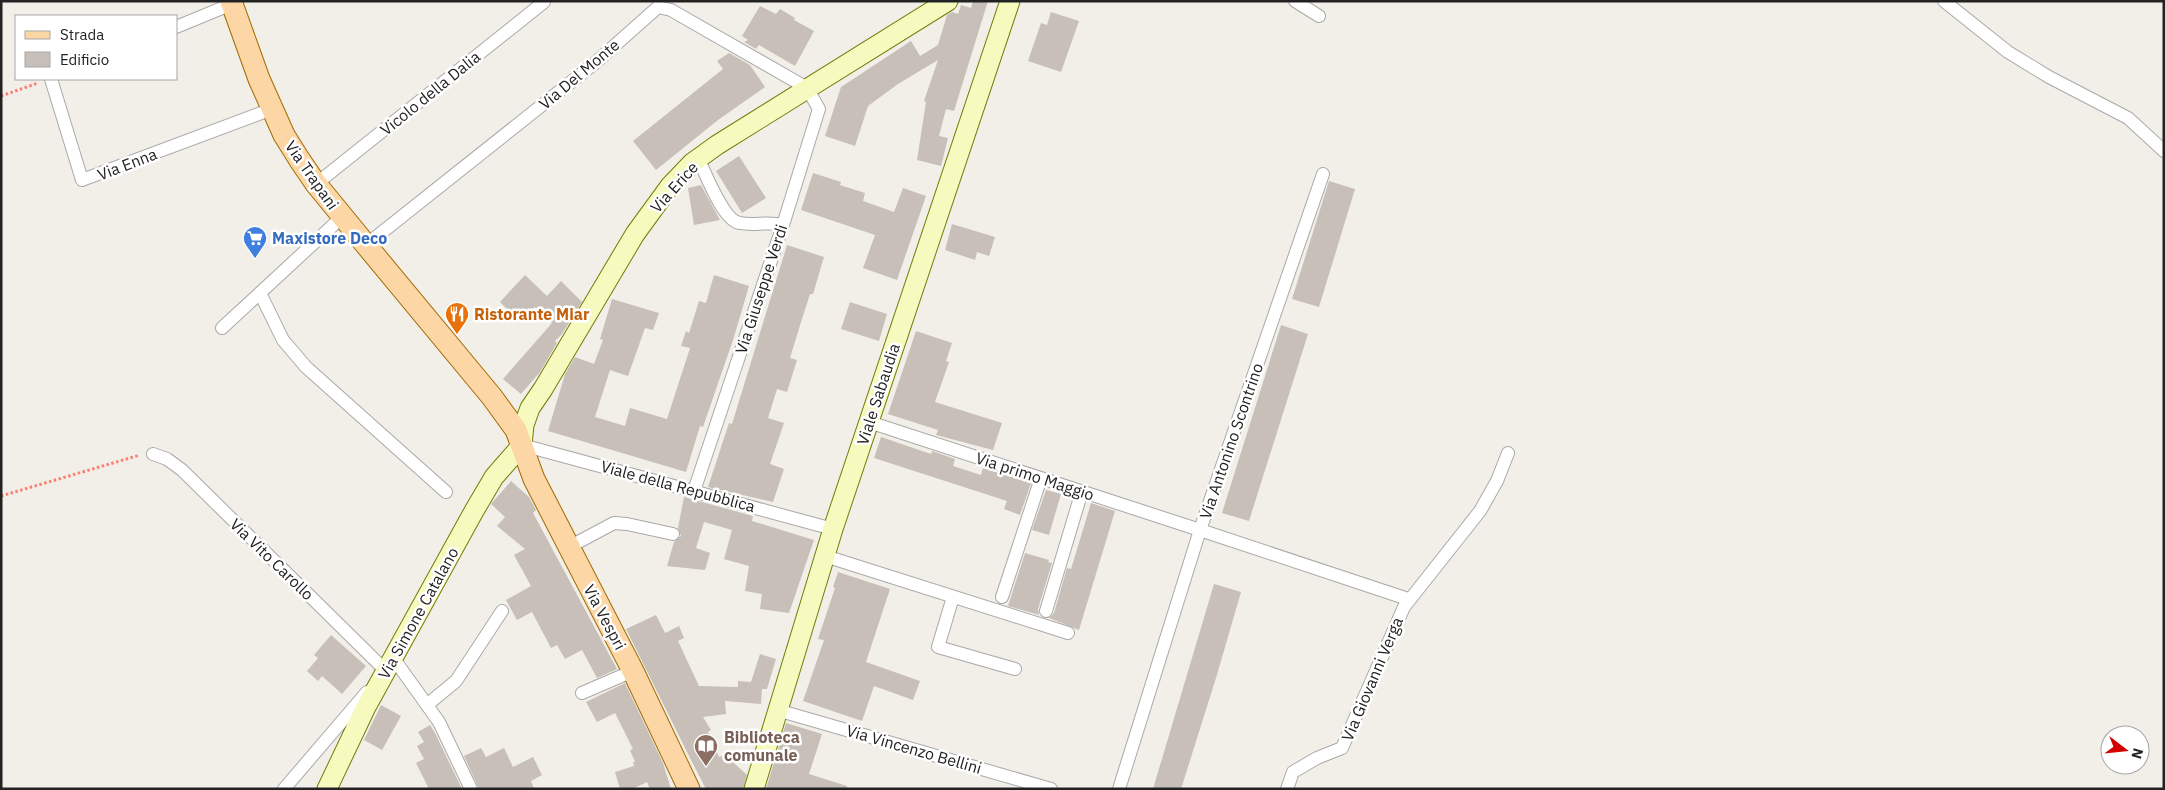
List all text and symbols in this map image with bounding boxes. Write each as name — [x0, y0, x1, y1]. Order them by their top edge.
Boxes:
legend — [15, 15, 178, 80]
text: Strada — [60, 25, 104, 44]
street label: Via Del Monte — [535, 34, 624, 114]
street label: Vicolo della Dalia — [376, 46, 484, 139]
text: Edificio — [60, 50, 109, 69]
street label: Via Trapani — [281, 137, 343, 213]
street label: Via Enna — [94, 143, 160, 184]
street label: Via Erice — [646, 157, 702, 217]
street label: Via Giuseppe Verdi — [731, 222, 791, 356]
supermarket icon: Maxistore Deco — [242, 225, 268, 259]
place label: Maxistore Deco — [272, 228, 387, 248]
restaurant icon: Ristorante Miar — [444, 301, 470, 335]
place label: Ristorante Miar — [474, 304, 590, 324]
street label: Viale Sabaudia — [852, 340, 904, 447]
street label: Via Antonino Scontrino — [1195, 360, 1267, 522]
street label: Via primo Maggio — [973, 447, 1097, 505]
street label: Viale della Repubblica — [599, 456, 758, 516]
street label: Via Vito Carollo — [226, 514, 318, 604]
street label: Via Simone Catalano — [373, 544, 463, 682]
street label: Via Vespri — [579, 581, 631, 653]
street label: Via Giovanni Verga — [1337, 614, 1407, 744]
street label: Via Vincenzo Bellini — [844, 720, 984, 778]
north arrow — [2100, 725, 2150, 775]
place label: Biblioteca comunale — [724, 727, 800, 765]
library icon: Biblioteca comunale — [693, 733, 719, 767]
text: N — [2127, 746, 2148, 761]

